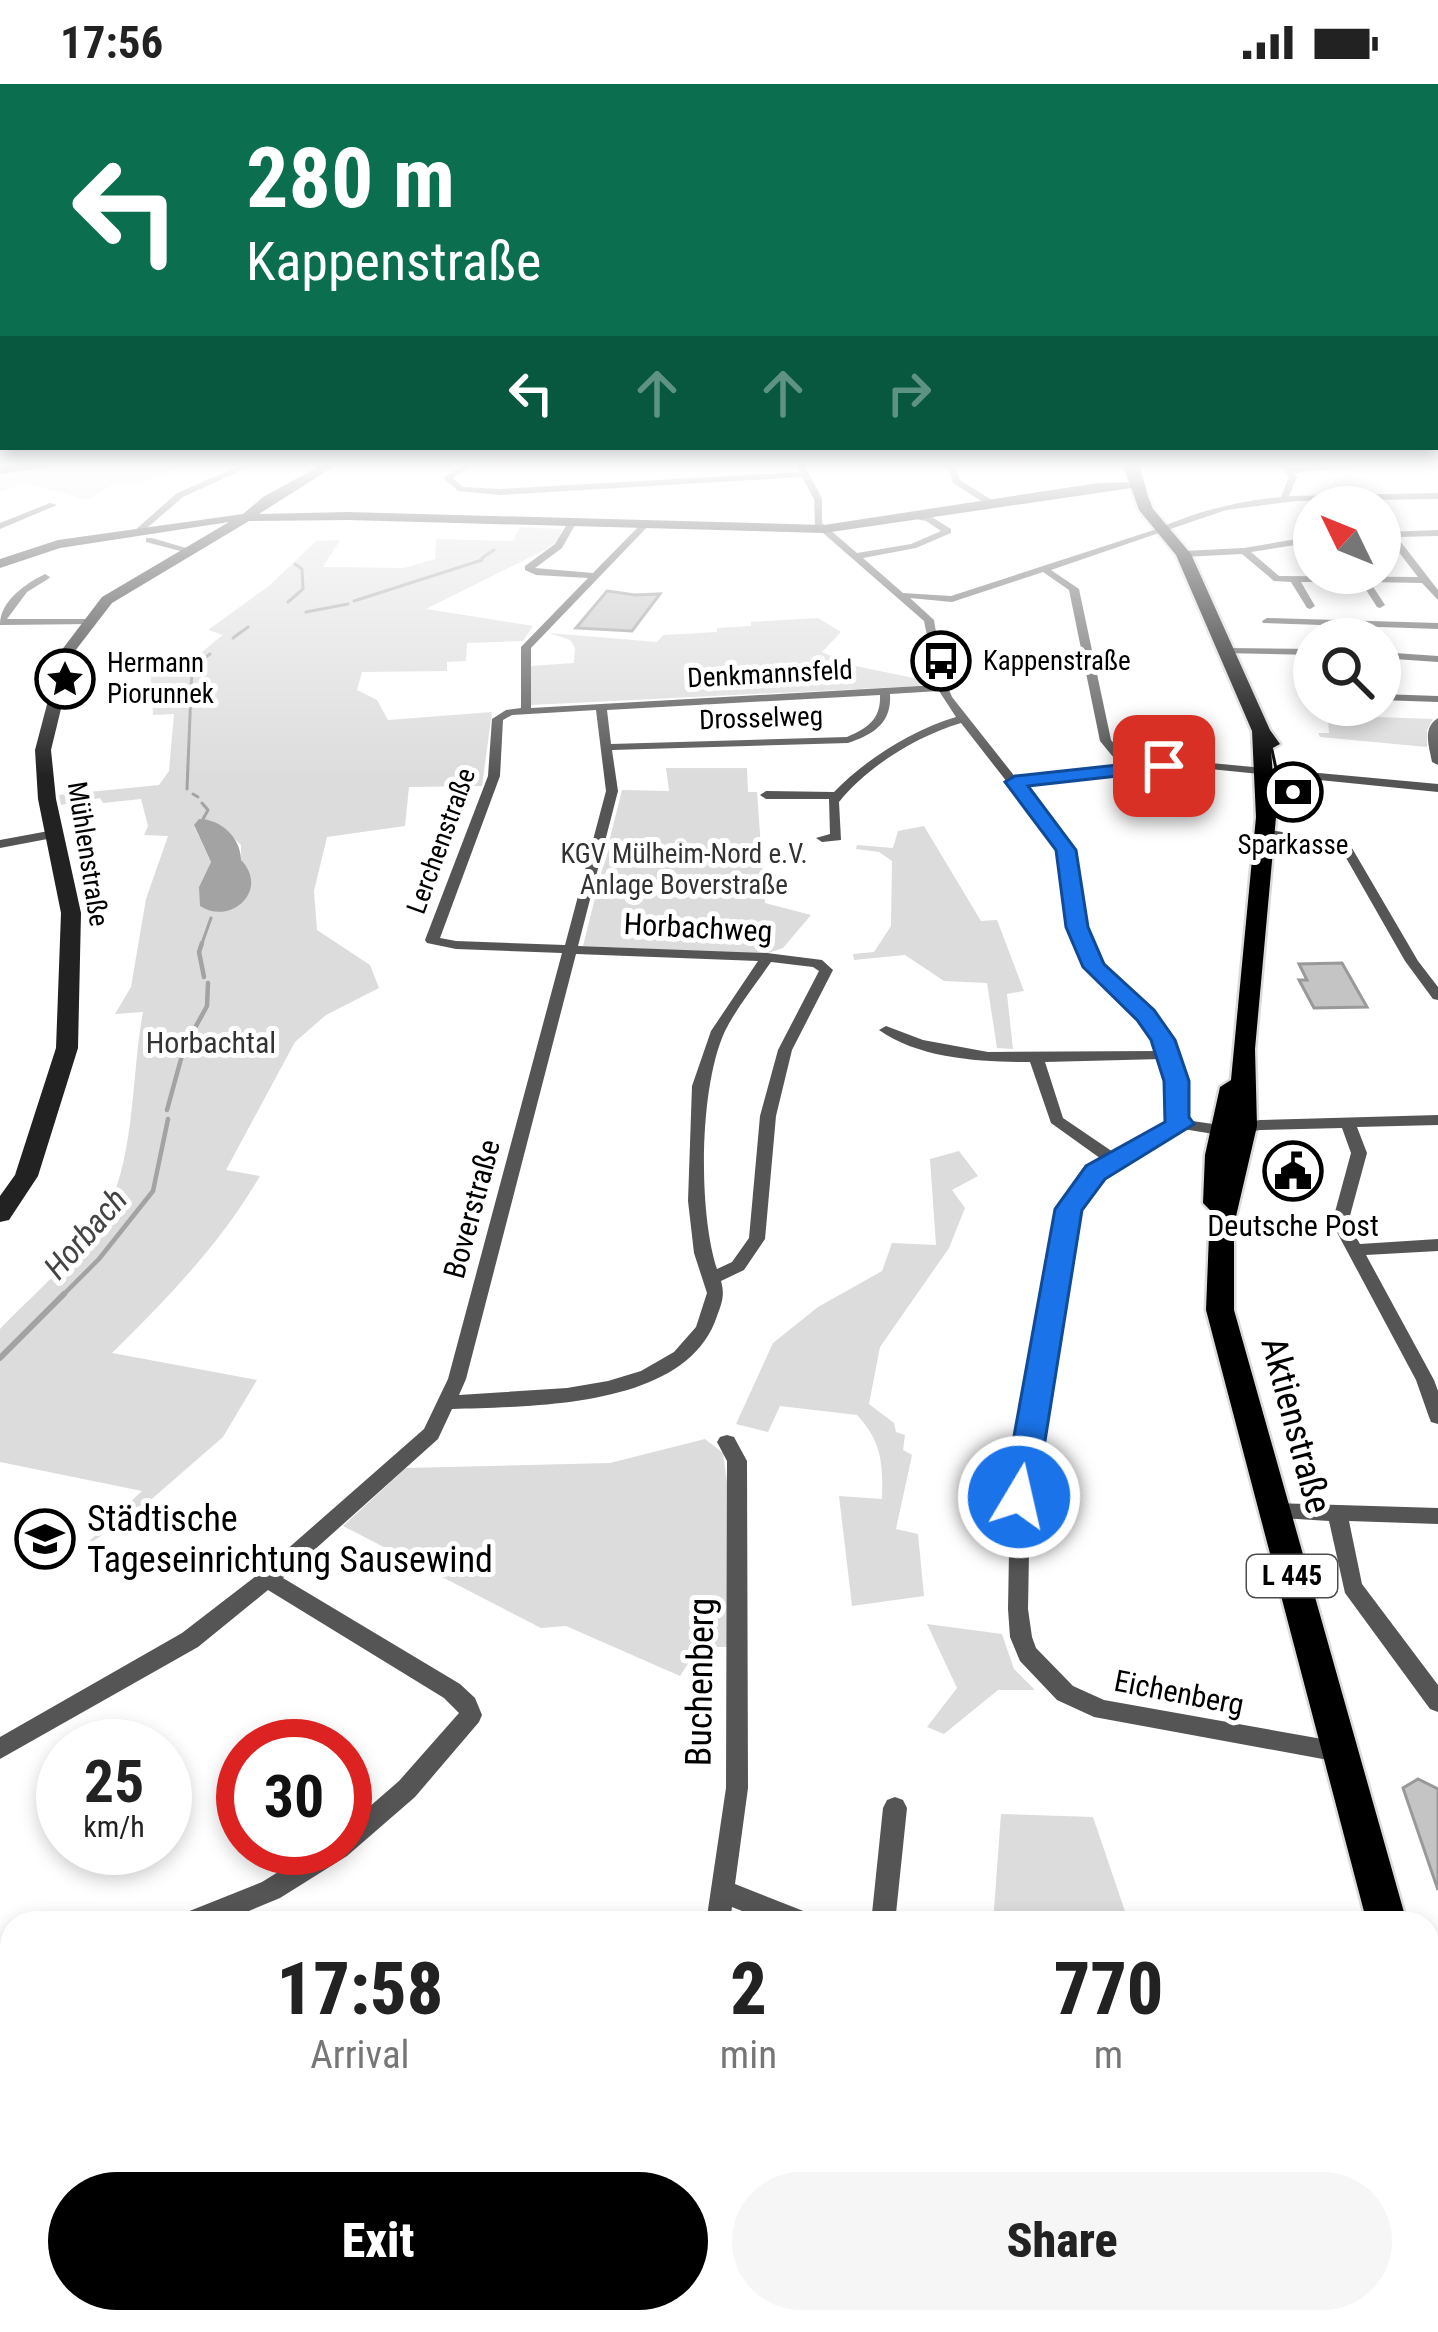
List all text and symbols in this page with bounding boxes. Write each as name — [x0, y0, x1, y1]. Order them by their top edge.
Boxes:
text: 17:56 — [60, 16, 163, 69]
text: 280 m — [246, 129, 455, 228]
icon: left — [48, 132, 204, 288]
text: Kappenstraße — [246, 230, 541, 293]
icon: left — [498, 360, 564, 426]
icon: ahead — [624, 360, 690, 426]
icon: ahead — [750, 360, 816, 426]
icon: right — [876, 360, 942, 426]
north arrow — [1293, 486, 1401, 594]
map controls — [1293, 486, 1401, 726]
button: search — [1293, 618, 1401, 726]
bus stop icon: Kappenstraße — [910, 630, 972, 692]
place label: Kappenstraße — [983, 645, 1131, 677]
place label: Hermann Piorunnek — [107, 647, 214, 710]
place icon: Hermann Piorunnek — [34, 648, 96, 710]
street label: Denkmannsfeld — [687, 654, 853, 694]
street label: Drosselweg — [699, 700, 823, 736]
pin — [1113, 715, 1215, 817]
icon: arrive — [1131, 733, 1197, 799]
bank icon: Sparkasse — [1262, 761, 1324, 823]
street label: Lerchenstraße — [400, 764, 482, 918]
street label: Mühlenstraße — [61, 779, 115, 929]
place label: Sparkasse — [1238, 829, 1348, 861]
park label: KGV Mülheim-Nord e.V. Anlage Boverstraße — [560, 838, 808, 901]
street label: Horbachweg — [623, 906, 773, 949]
park label: Horbachtal — [146, 1025, 276, 1060]
street label: Boverstraße — [436, 1136, 507, 1282]
public building icon: Deutsche Post — [1262, 1140, 1324, 1202]
water label: Horbach — [36, 1180, 135, 1287]
place label: Deutsche Post — [1207, 1208, 1379, 1243]
street label: Aktienstraße — [1252, 1333, 1340, 1518]
position arrow — [956, 1434, 1082, 1560]
place label: Städtische Tageseinrichtung Sausewind — [87, 1498, 493, 1581]
school or university icon: Städtische Tageseinrichtung Sausewind — [14, 1508, 76, 1570]
road number: L 445 — [1247, 1555, 1337, 1597]
street label: Buchenberg — [678, 1597, 722, 1767]
street label: Eichenberg — [1111, 1663, 1247, 1722]
speed limit sign: 30 — [216, 1719, 372, 1875]
text: 25 — [84, 1746, 144, 1817]
text: km/h — [83, 1809, 145, 1844]
text: 17:58 — [277, 1947, 443, 2032]
text: 2 — [730, 1947, 767, 2032]
text: 770 — [1054, 1947, 1163, 2032]
text: Arrival — [310, 2032, 410, 2078]
text: min — [720, 2032, 777, 2078]
text: m — [1094, 2032, 1123, 2078]
button: Exit — [48, 2172, 708, 2310]
button: Share — [732, 2172, 1392, 2310]

